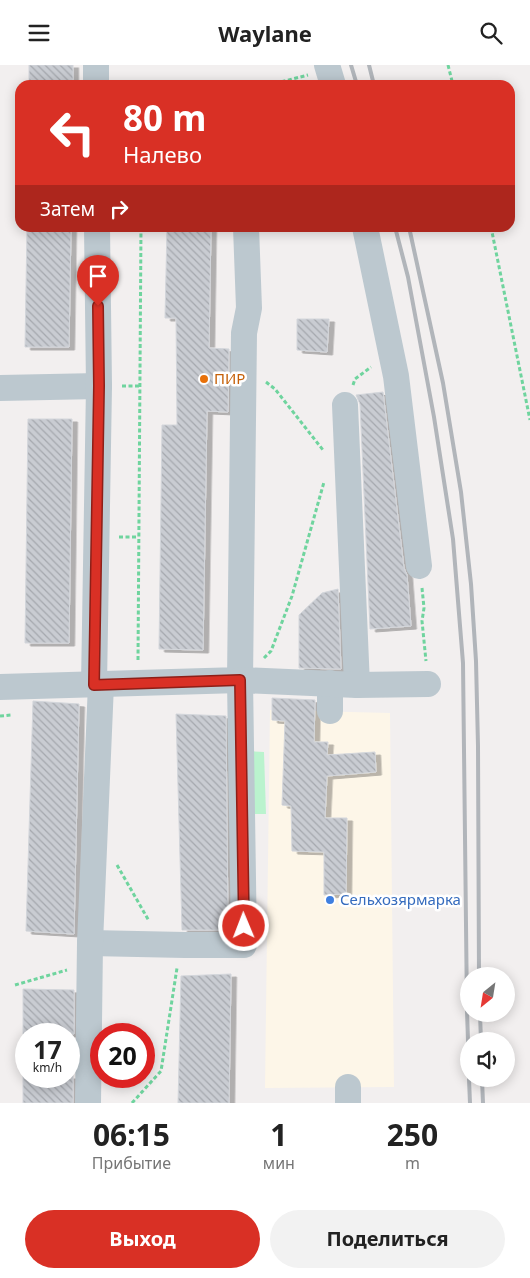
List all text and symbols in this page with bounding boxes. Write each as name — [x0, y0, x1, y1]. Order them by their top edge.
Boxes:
text: Waylane — [218, 18, 312, 48]
icon: menu — [25, 19, 53, 47]
icon: search — [477, 19, 505, 47]
text: 80 m — [123, 94, 206, 141]
icon: left — [40, 100, 105, 165]
text: Налево — [123, 139, 202, 169]
icon: right — [105, 195, 133, 223]
text: Затем — [40, 196, 95, 222]
pin — [77, 255, 119, 306]
icon: arrive — [84, 262, 112, 290]
place label: ПИР — [214, 368, 245, 388]
marker: ПИР — [198, 373, 210, 385]
place label: Сельхозярмарка — [340, 889, 461, 909]
marker: Сельхозярмарка — [324, 894, 336, 906]
position arrow — [217, 899, 269, 951]
north arrow — [460, 967, 515, 1023]
map controls — [460, 967, 515, 1087]
speed limit sign: 20 — [90, 1023, 155, 1088]
text: 17 — [33, 1032, 62, 1066]
button: sound — [460, 1032, 515, 1087]
text: km/h — [33, 1059, 62, 1076]
text: 06:15 — [93, 1114, 170, 1155]
text: 1 — [270, 1114, 287, 1155]
text: 250 — [387, 1114, 438, 1155]
text: Прибытие — [92, 1152, 171, 1174]
text: мин — [263, 1152, 295, 1174]
text: m — [405, 1152, 420, 1174]
button: Выход — [25, 1210, 260, 1268]
button: Поделиться — [270, 1210, 505, 1268]

